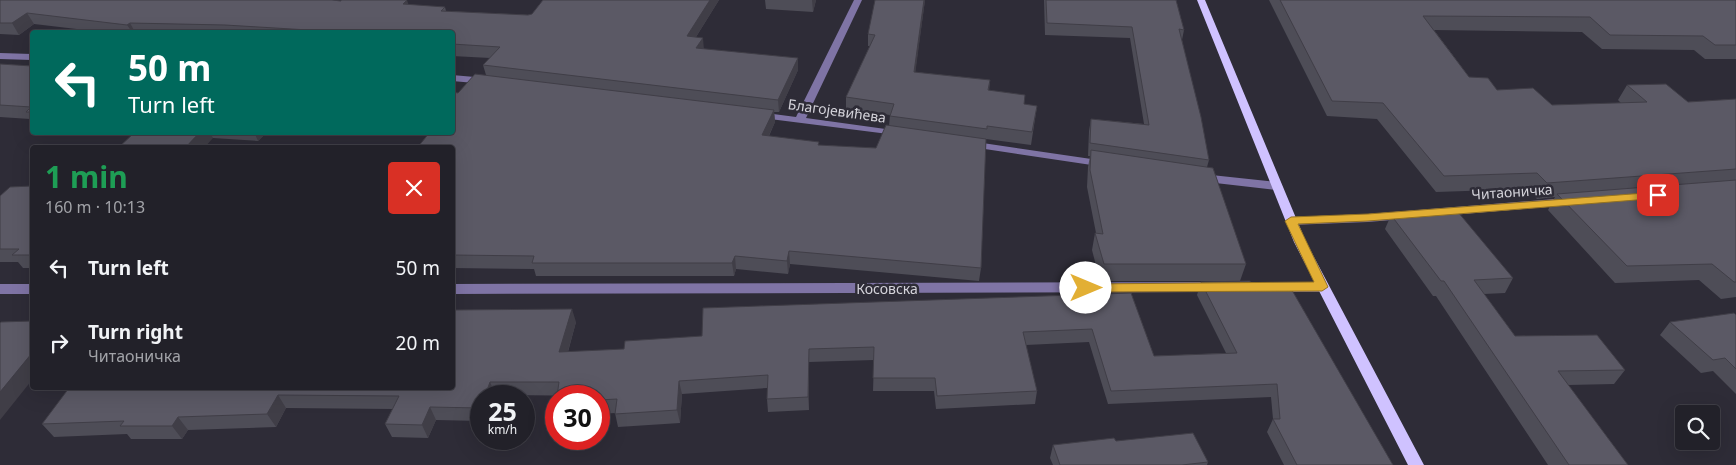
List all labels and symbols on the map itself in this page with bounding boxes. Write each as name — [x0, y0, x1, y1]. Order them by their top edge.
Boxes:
street label: Благојевићева — [787, 94, 887, 127]
pin — [1637, 174, 1679, 216]
street label: Читаоничка — [1471, 179, 1553, 204]
position arrow — [1059, 261, 1111, 313]
street label: Косовска — [856, 279, 918, 298]
speed limit sign: 30 — [545, 385, 610, 450]

